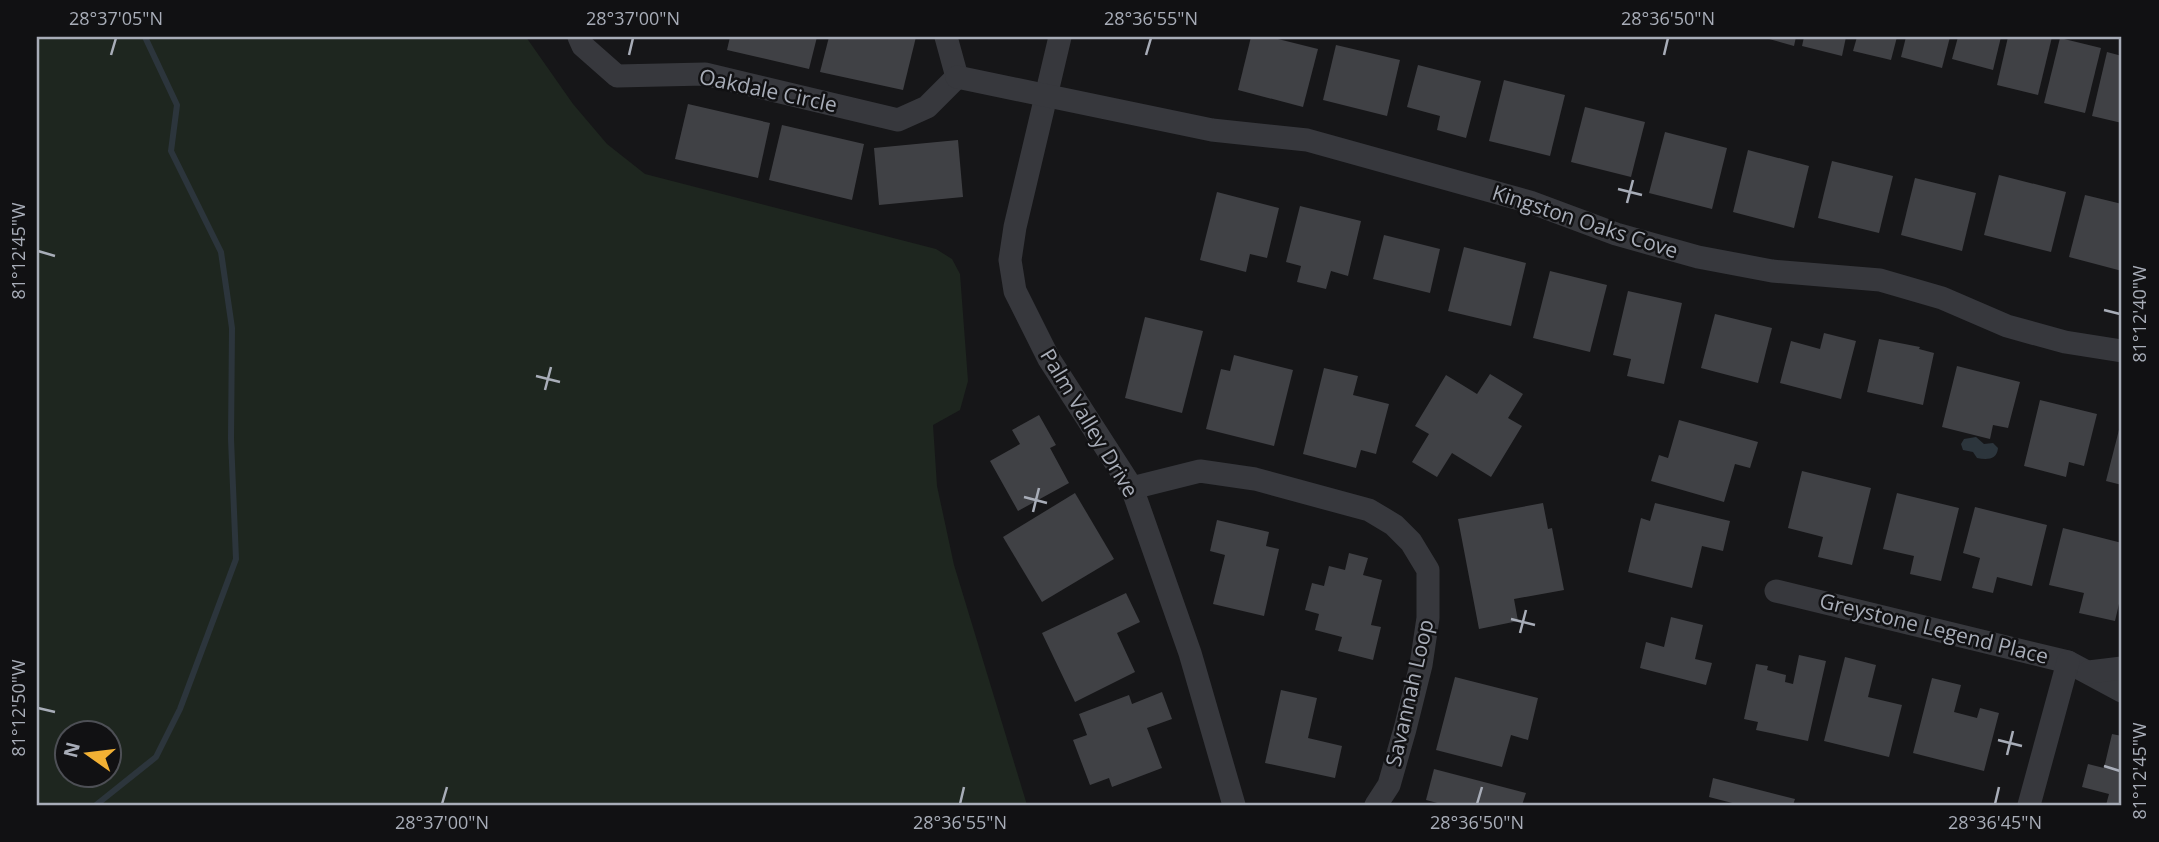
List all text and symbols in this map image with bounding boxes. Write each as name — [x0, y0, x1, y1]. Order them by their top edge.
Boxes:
text: 28°37'05"N — [69, 6, 163, 30]
text: 28°37'00"N — [586, 6, 680, 30]
text: 28°36'55"N — [1104, 6, 1198, 30]
text: 28°36'50"N — [1621, 6, 1715, 30]
street label: Oakdale Circle — [697, 62, 840, 118]
street label: Kingston Oaks Cove — [1489, 178, 1682, 264]
text: 81°12'45"W — [6, 202, 30, 300]
text: 81°12'40"W — [2127, 265, 2151, 363]
street label: Palm Valley Drive — [1034, 343, 1145, 502]
street label: Greystone Legend Place — [1817, 586, 2052, 670]
street label: Savannah Loop — [1378, 616, 1440, 769]
text: 81°12'50"W — [6, 659, 30, 757]
north arrow — [52, 720, 122, 790]
text: 81°12'45"W — [2127, 722, 2151, 820]
text: N — [57, 739, 86, 761]
text: 28°37'00"N — [395, 810, 489, 834]
text: 28°36'55"N — [913, 810, 1007, 834]
text: 28°36'50"N — [1430, 810, 1524, 834]
text: 28°36'45"N — [1948, 810, 2042, 834]

